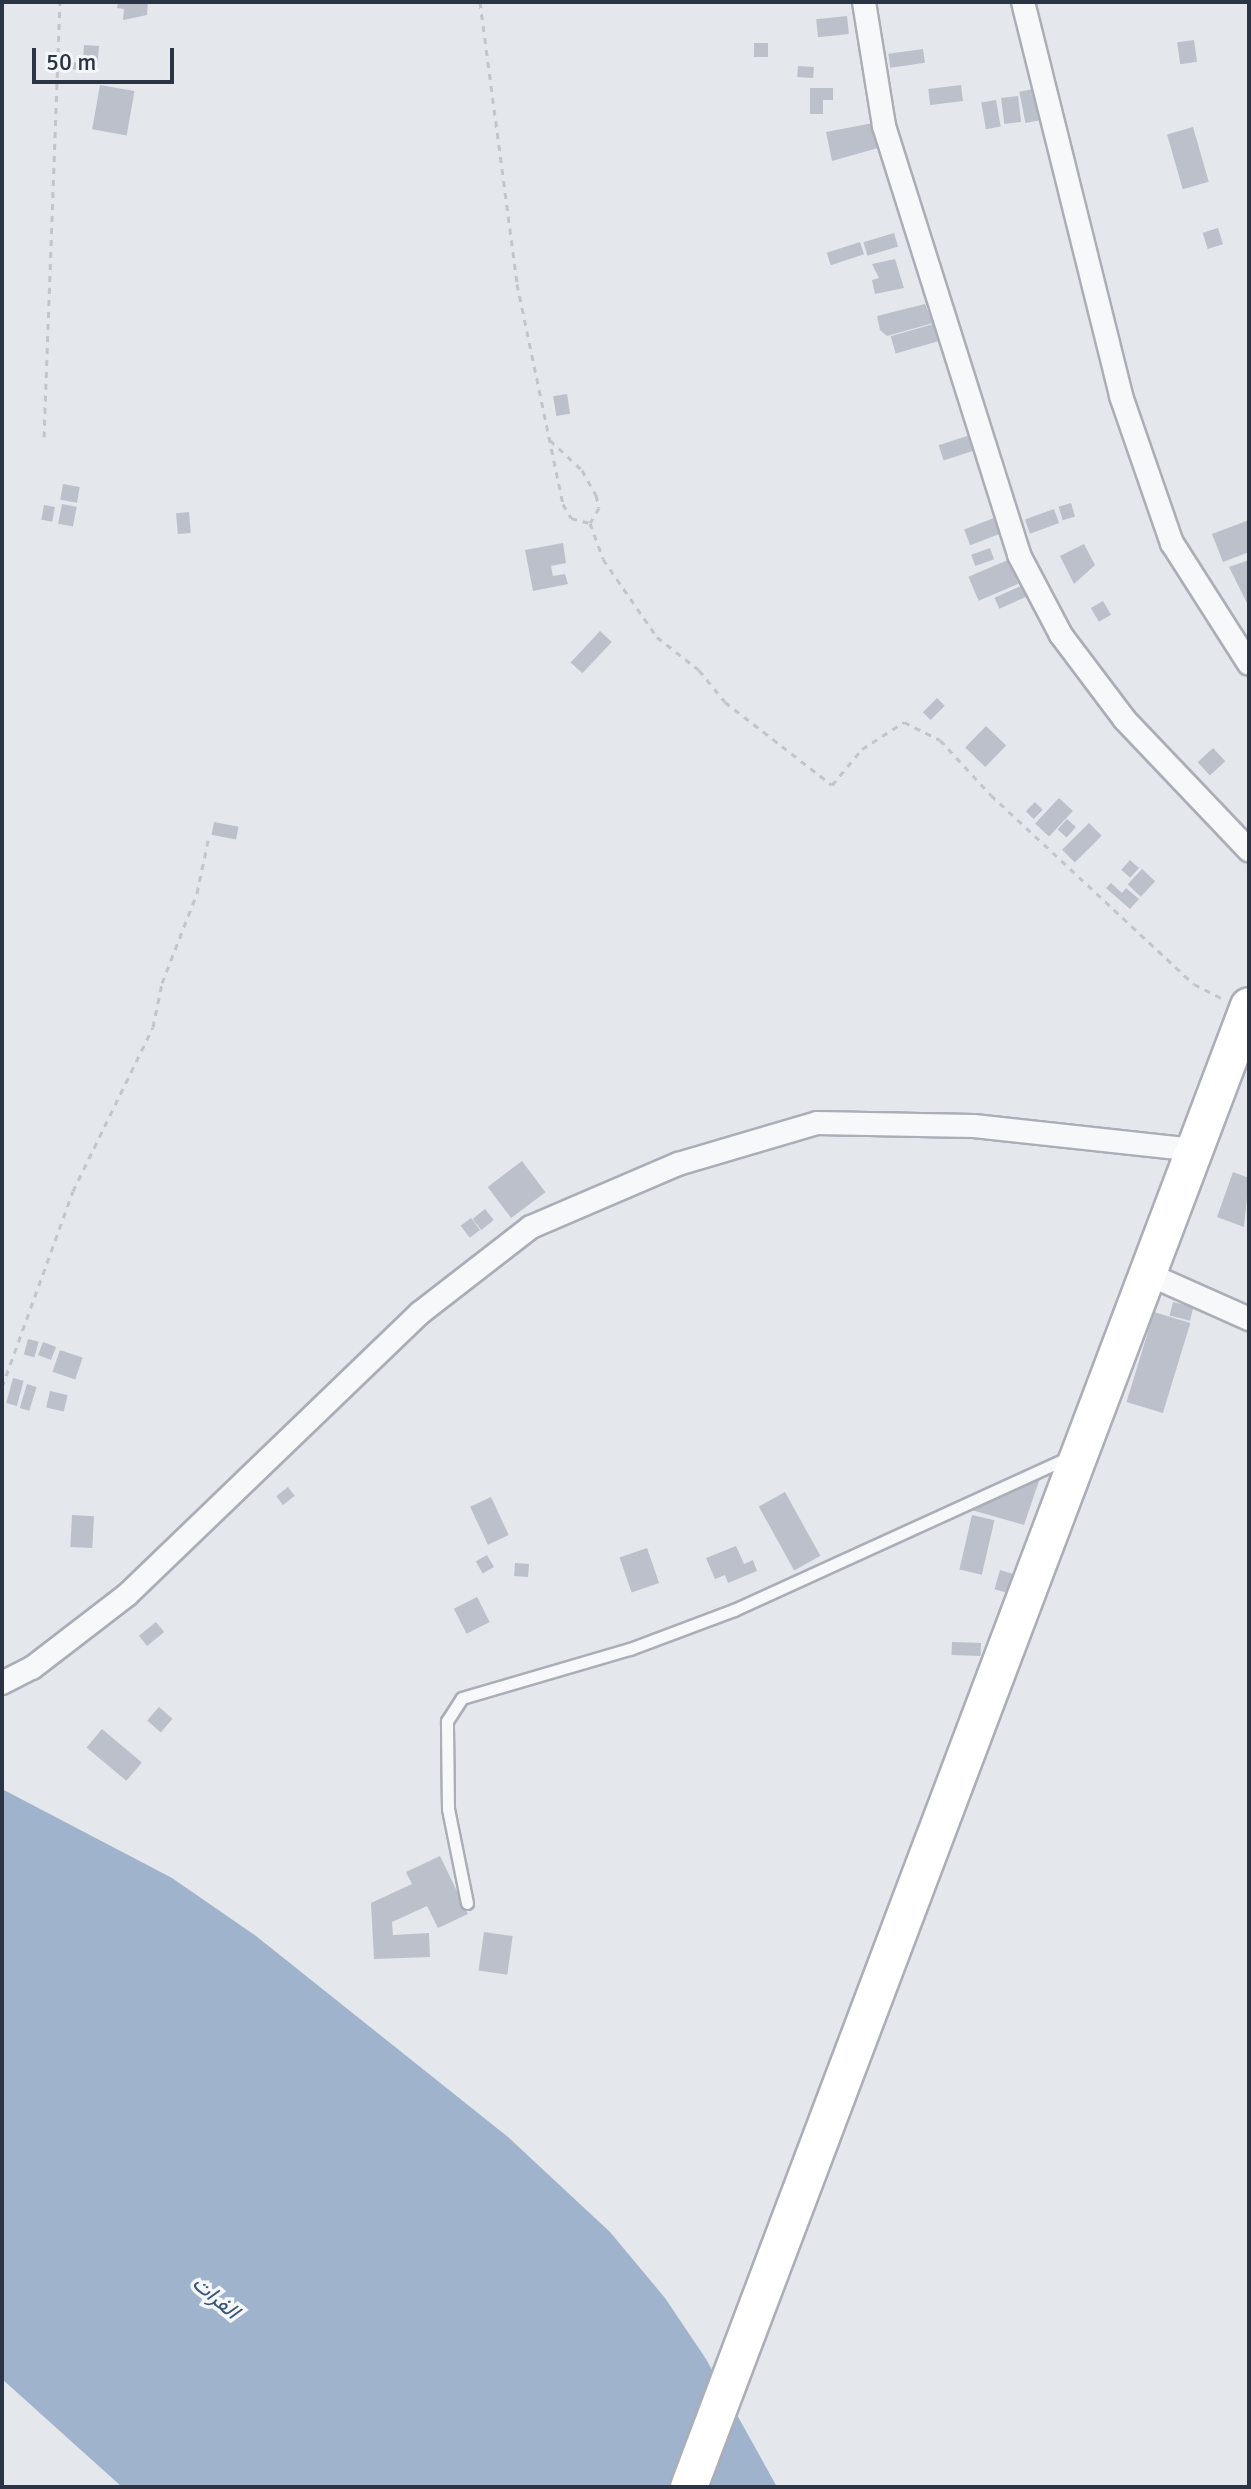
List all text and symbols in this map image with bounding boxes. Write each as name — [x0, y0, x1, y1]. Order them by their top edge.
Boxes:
scale bar — [36, 32, 178, 82]
text: 50 m — [46, 47, 96, 77]
water label: الفرات — [187, 2270, 245, 2324]

